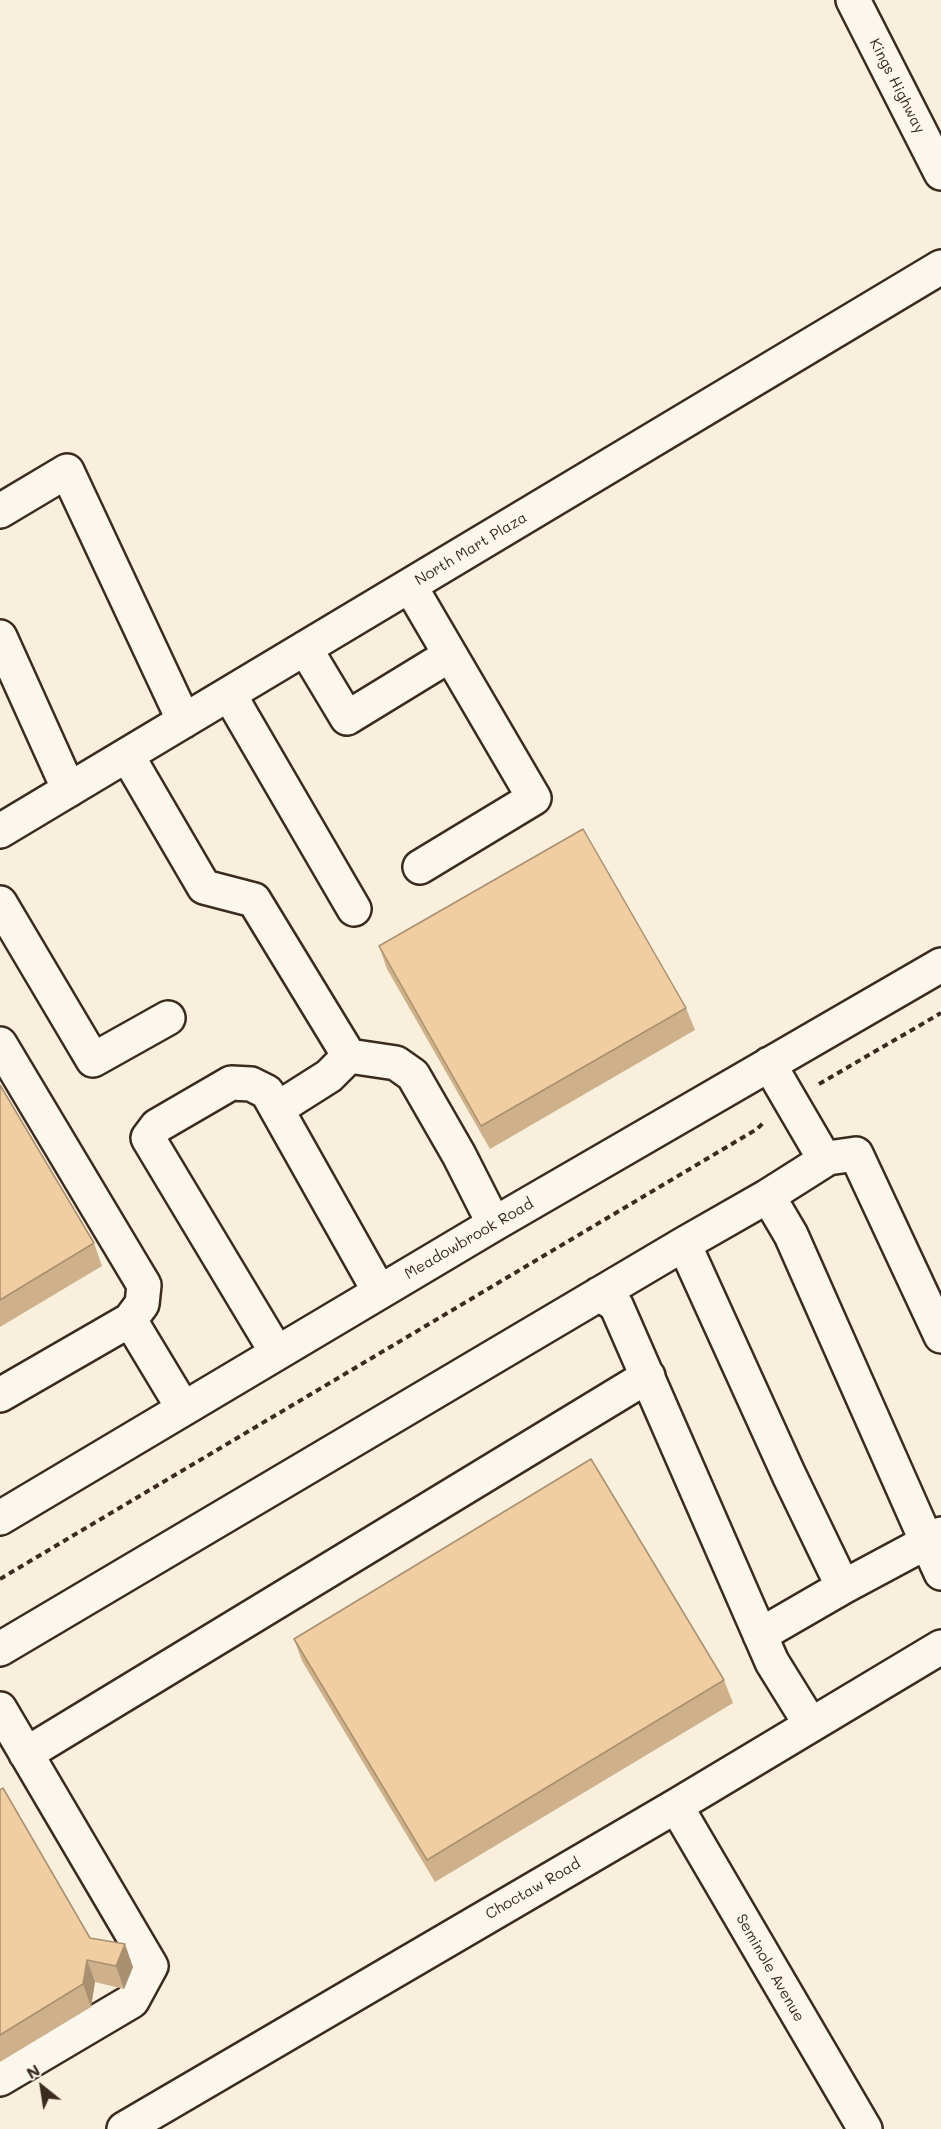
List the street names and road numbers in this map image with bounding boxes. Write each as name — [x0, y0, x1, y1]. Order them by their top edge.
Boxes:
street label: Kings Highway — [865, 36, 929, 136]
street label: North Mart Plaza — [412, 508, 530, 590]
street label: Meadowbrook Road — [401, 1195, 537, 1283]
street label: Choctaw Road — [482, 1855, 584, 1923]
street label: Seminole Avenue — [732, 1911, 808, 2025]

